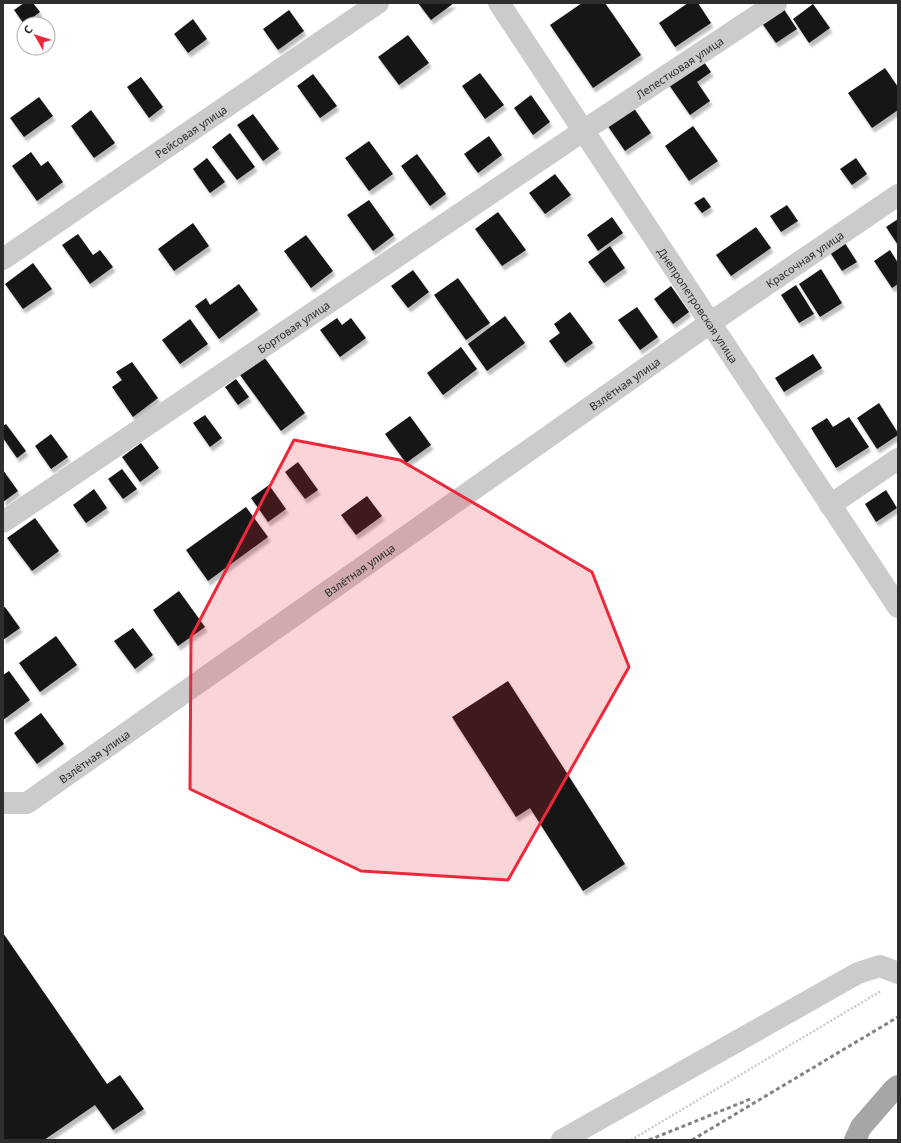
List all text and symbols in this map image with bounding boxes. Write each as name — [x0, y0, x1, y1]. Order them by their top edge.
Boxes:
north arrow — [16, 16, 56, 56]
text: С — [20, 22, 36, 37]
street label: Лепестковая улица — [633, 33, 726, 102]
street label: Рейсовая улица — [152, 101, 229, 161]
street label: Красочная улица — [762, 227, 846, 291]
street label: Днепропетровская улица — [655, 244, 742, 366]
street label: Бортовая улица — [254, 297, 332, 356]
street label: Взлётная улица — [586, 353, 663, 413]
street label: Взлётная улица — [321, 539, 398, 600]
street label: Взлётная улица — [56, 726, 133, 786]

